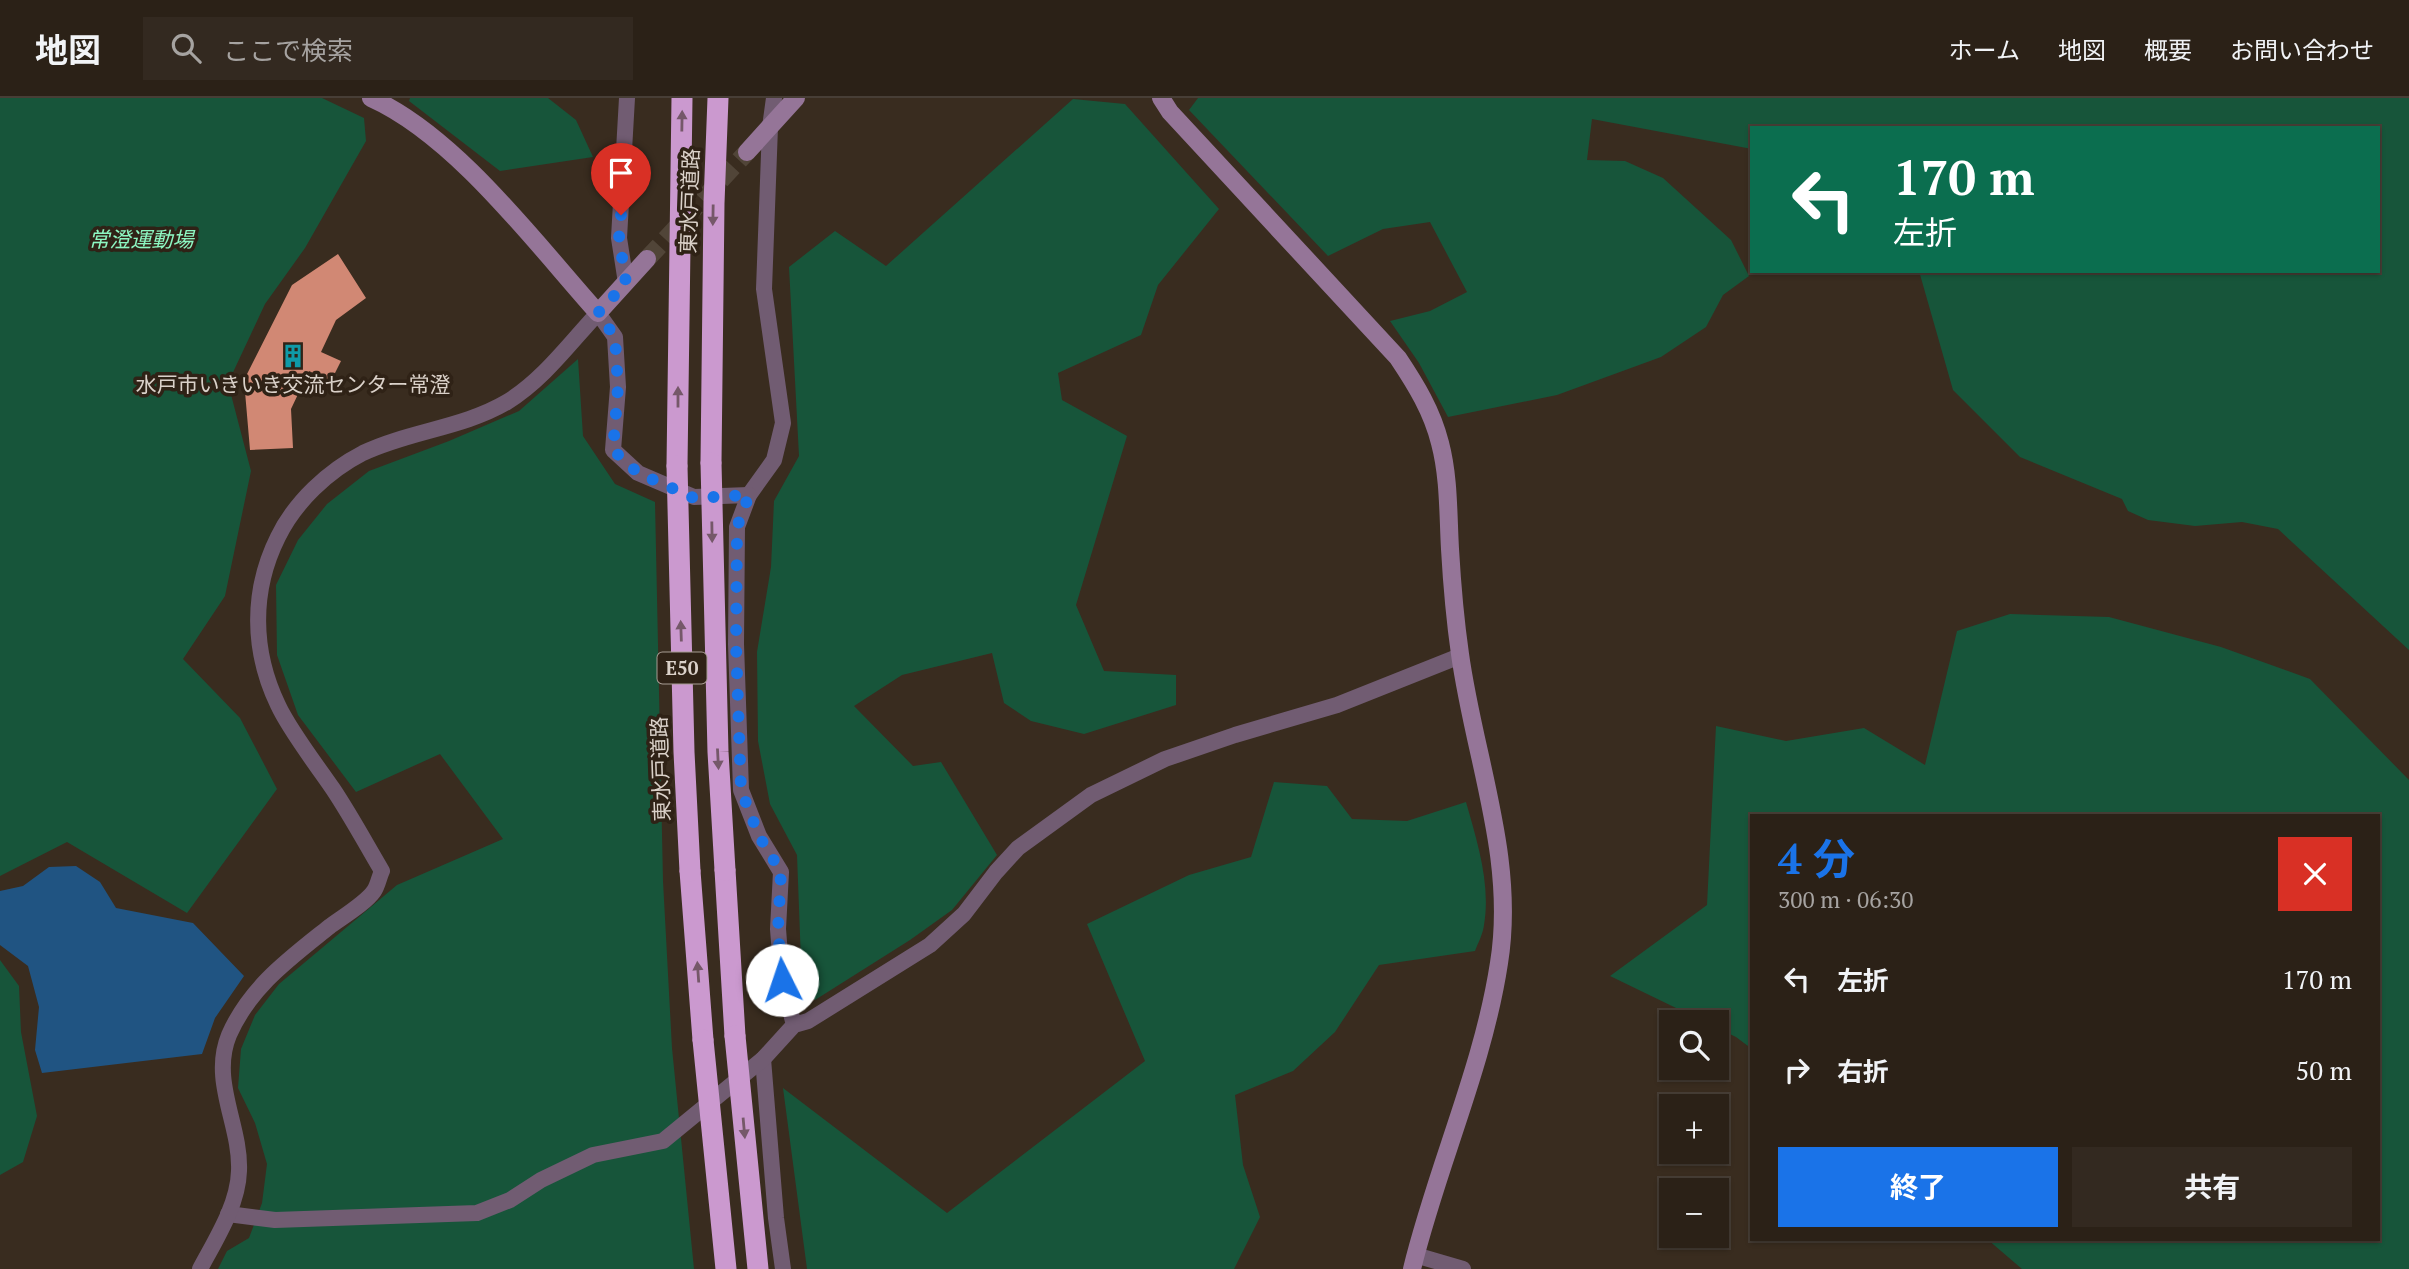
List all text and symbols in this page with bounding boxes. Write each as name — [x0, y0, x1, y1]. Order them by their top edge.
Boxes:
search box — [143, 17, 633, 80]
text: 地図 — [35, 28, 101, 71]
icon: search — [167, 29, 205, 67]
text: ここで検索 — [223, 33, 353, 67]
text: ホーム — [1949, 34, 2020, 66]
text: 地図 — [2058, 34, 2106, 66]
text: 概要 — [2144, 34, 2192, 66]
text: お問い合わせ — [2230, 34, 2374, 66]
one-way arrow — [676, 110, 687, 132]
pin — [591, 143, 651, 215]
text: 170 m — [1893, 144, 2035, 209]
street label: 東水戸道路 — [673, 148, 705, 254]
icon: arrive — [602, 154, 640, 192]
icon: left — [1778, 154, 1869, 245]
one-way arrow — [708, 204, 719, 226]
text: 左折 — [1893, 211, 1957, 253]
park label: 常澄運動場 — [89, 225, 195, 253]
building icon: 水戸市いきいき交流センター常澄 — [279, 342, 307, 370]
place label: 水戸市いきいき交流センター常澄 — [136, 370, 451, 398]
one-way arrow — [672, 386, 684, 408]
one-way arrow — [706, 521, 717, 543]
one-way arrow — [675, 620, 687, 642]
road number: E50 — [658, 652, 706, 684]
street label: 東水戸道路 — [644, 716, 676, 822]
one-way arrow — [713, 748, 724, 770]
text: 4 分 — [1778, 830, 1855, 886]
button: close — [2278, 837, 2352, 911]
text: 300 m · 06:30 — [1778, 884, 1913, 915]
position arrow — [745, 943, 819, 1017]
one-way arrow — [692, 960, 703, 982]
icon: left — [1778, 960, 1816, 998]
text: 170 m — [2282, 962, 2352, 996]
text: 左折 — [1837, 963, 1889, 997]
map controls — [1659, 1010, 1729, 1248]
button: search — [1659, 1010, 1729, 1080]
icon: right — [1778, 1051, 1816, 1089]
text: 50 m — [2296, 1053, 2352, 1087]
text: 右折 — [1837, 1054, 1889, 1088]
button: + — [1659, 1094, 1729, 1164]
one-way arrow — [739, 1118, 750, 1140]
button: 終了 — [1778, 1147, 2058, 1227]
button: 共有 — [2072, 1147, 2352, 1227]
button: − — [1659, 1178, 1729, 1248]

